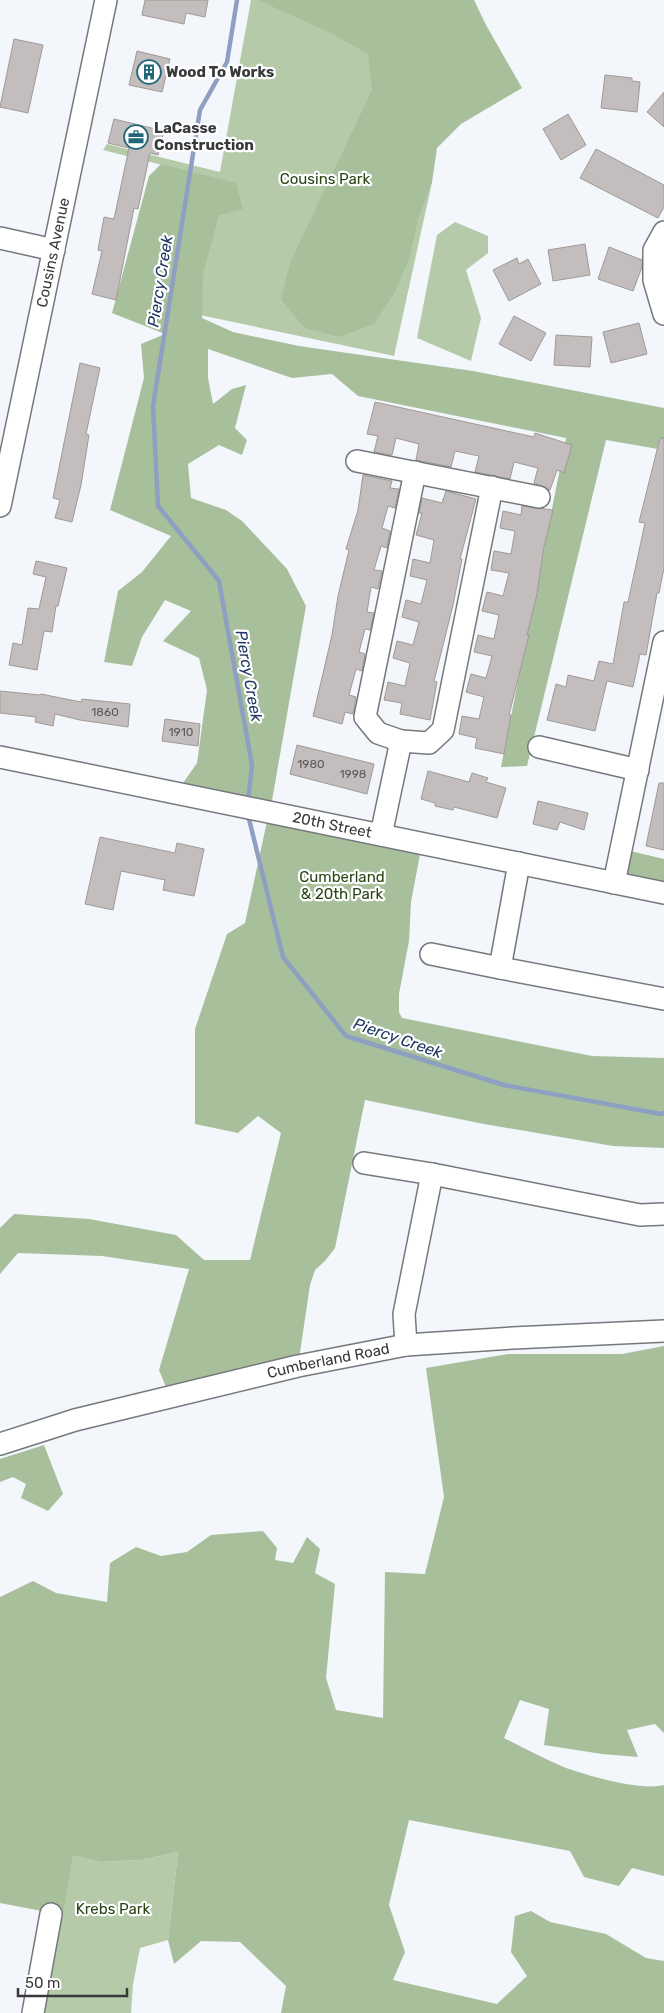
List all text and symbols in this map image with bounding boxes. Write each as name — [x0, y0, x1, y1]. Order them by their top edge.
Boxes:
building icon: Wood To Works — [136, 59, 162, 85]
place label: Wood To Works — [166, 63, 274, 81]
place label: LaCasse Construction — [154, 119, 254, 154]
office icon: LaCasse Construction — [123, 124, 149, 150]
park label: Cousins Park — [280, 170, 371, 188]
street label: Cousins Avenue — [33, 196, 73, 309]
water label: Piercy Creek — [143, 233, 177, 328]
water label: Piercy Creek — [232, 629, 267, 724]
house number: 1860 — [91, 705, 119, 719]
house number: 1910 — [168, 725, 194, 739]
house number: 1980 — [297, 757, 325, 771]
house number: 1998 — [339, 767, 367, 781]
street label: 20th Street — [291, 808, 373, 842]
park label: Cumberland & 20th Park — [299, 868, 385, 903]
water label: Piercy Creek — [351, 1014, 446, 1062]
street label: Cumberland Road — [265, 1339, 391, 1382]
park label: Krebs Park — [76, 1900, 150, 1918]
scale bar — [18, 1966, 126, 1998]
text: 50 m — [25, 1974, 60, 1992]

